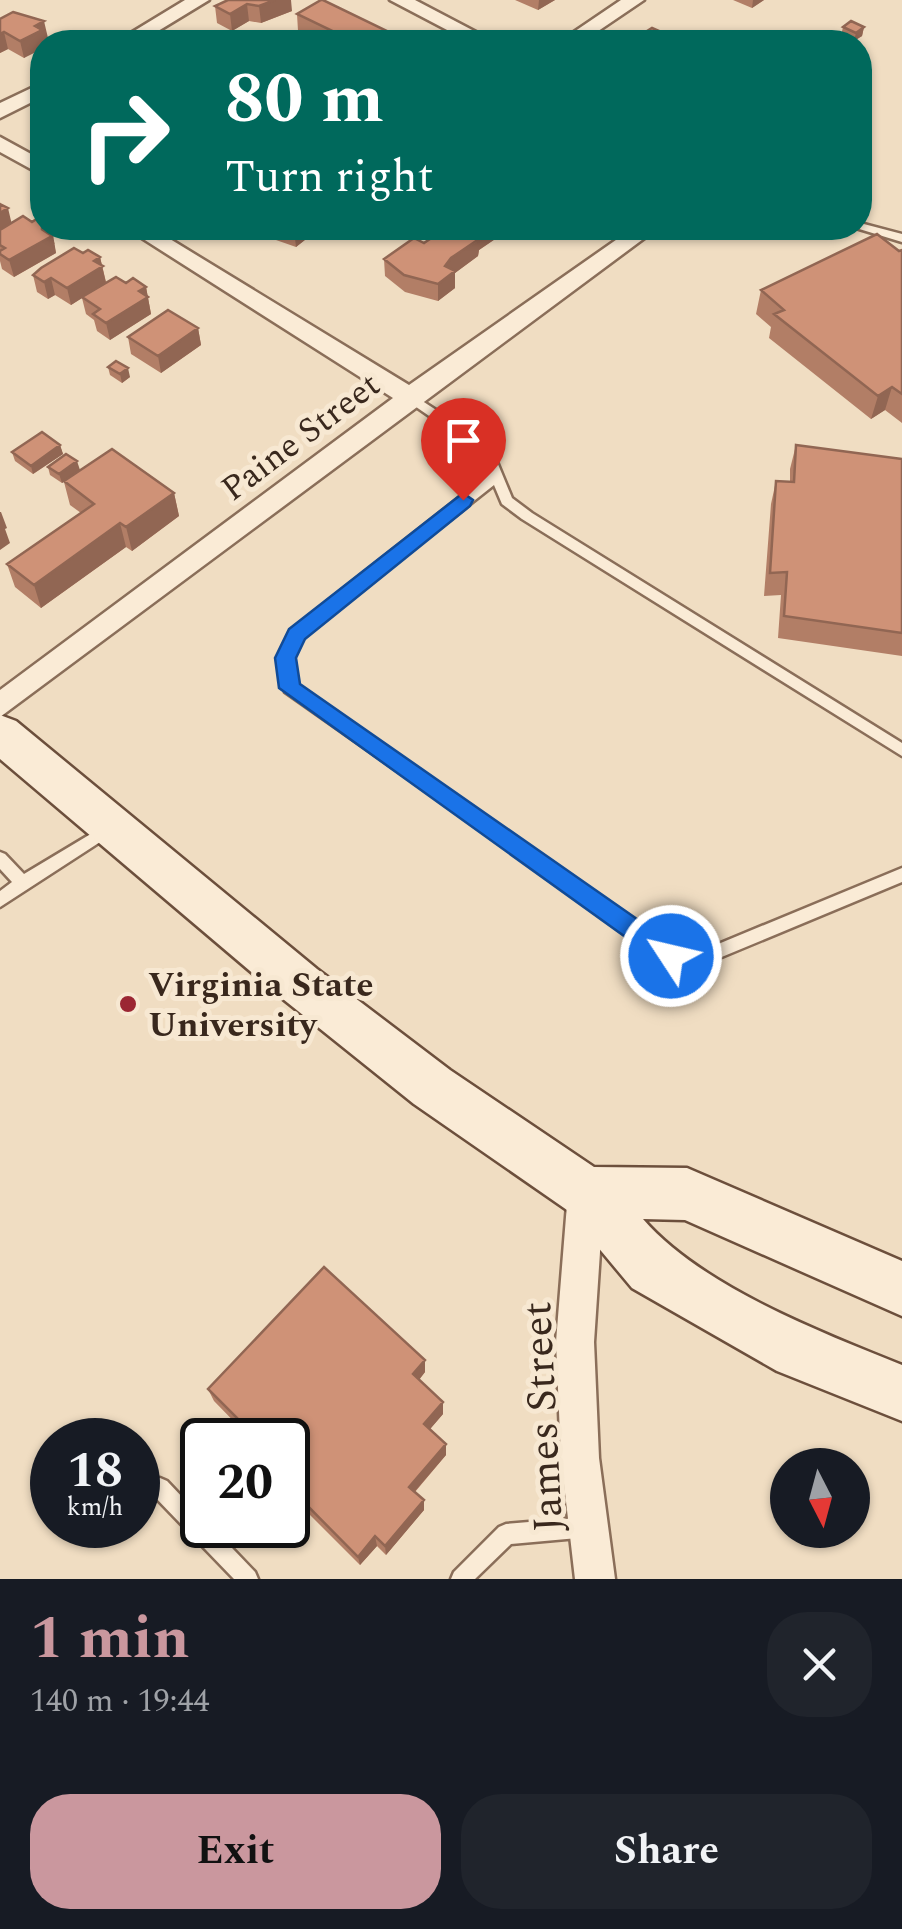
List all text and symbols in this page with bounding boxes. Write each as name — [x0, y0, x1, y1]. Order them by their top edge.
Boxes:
text: 80 m — [225, 47, 384, 153]
icon: right — [60, 70, 190, 200]
text: Turn right — [225, 143, 434, 212]
street label: Paine Street — [210, 360, 392, 515]
pin — [421, 398, 506, 501]
icon: arrive — [436, 413, 491, 468]
position arrow — [619, 904, 723, 1008]
place label: Virginia State University — [148, 959, 374, 1052]
marker: Virginia State University — [117, 993, 139, 1015]
street label: James Street — [506, 1300, 581, 1534]
speed limit sign: 20 — [180, 1418, 310, 1548]
text: 18 — [67, 1433, 123, 1509]
north arrow — [770, 1448, 870, 1548]
map controls — [770, 1448, 870, 1548]
text: km/h — [67, 1489, 123, 1527]
text: 1 min — [30, 1593, 190, 1685]
button: close — [767, 1612, 872, 1717]
text: 140 m · 19:44 — [30, 1677, 210, 1726]
button: Exit — [30, 1794, 441, 1909]
button: Share — [461, 1794, 872, 1909]

